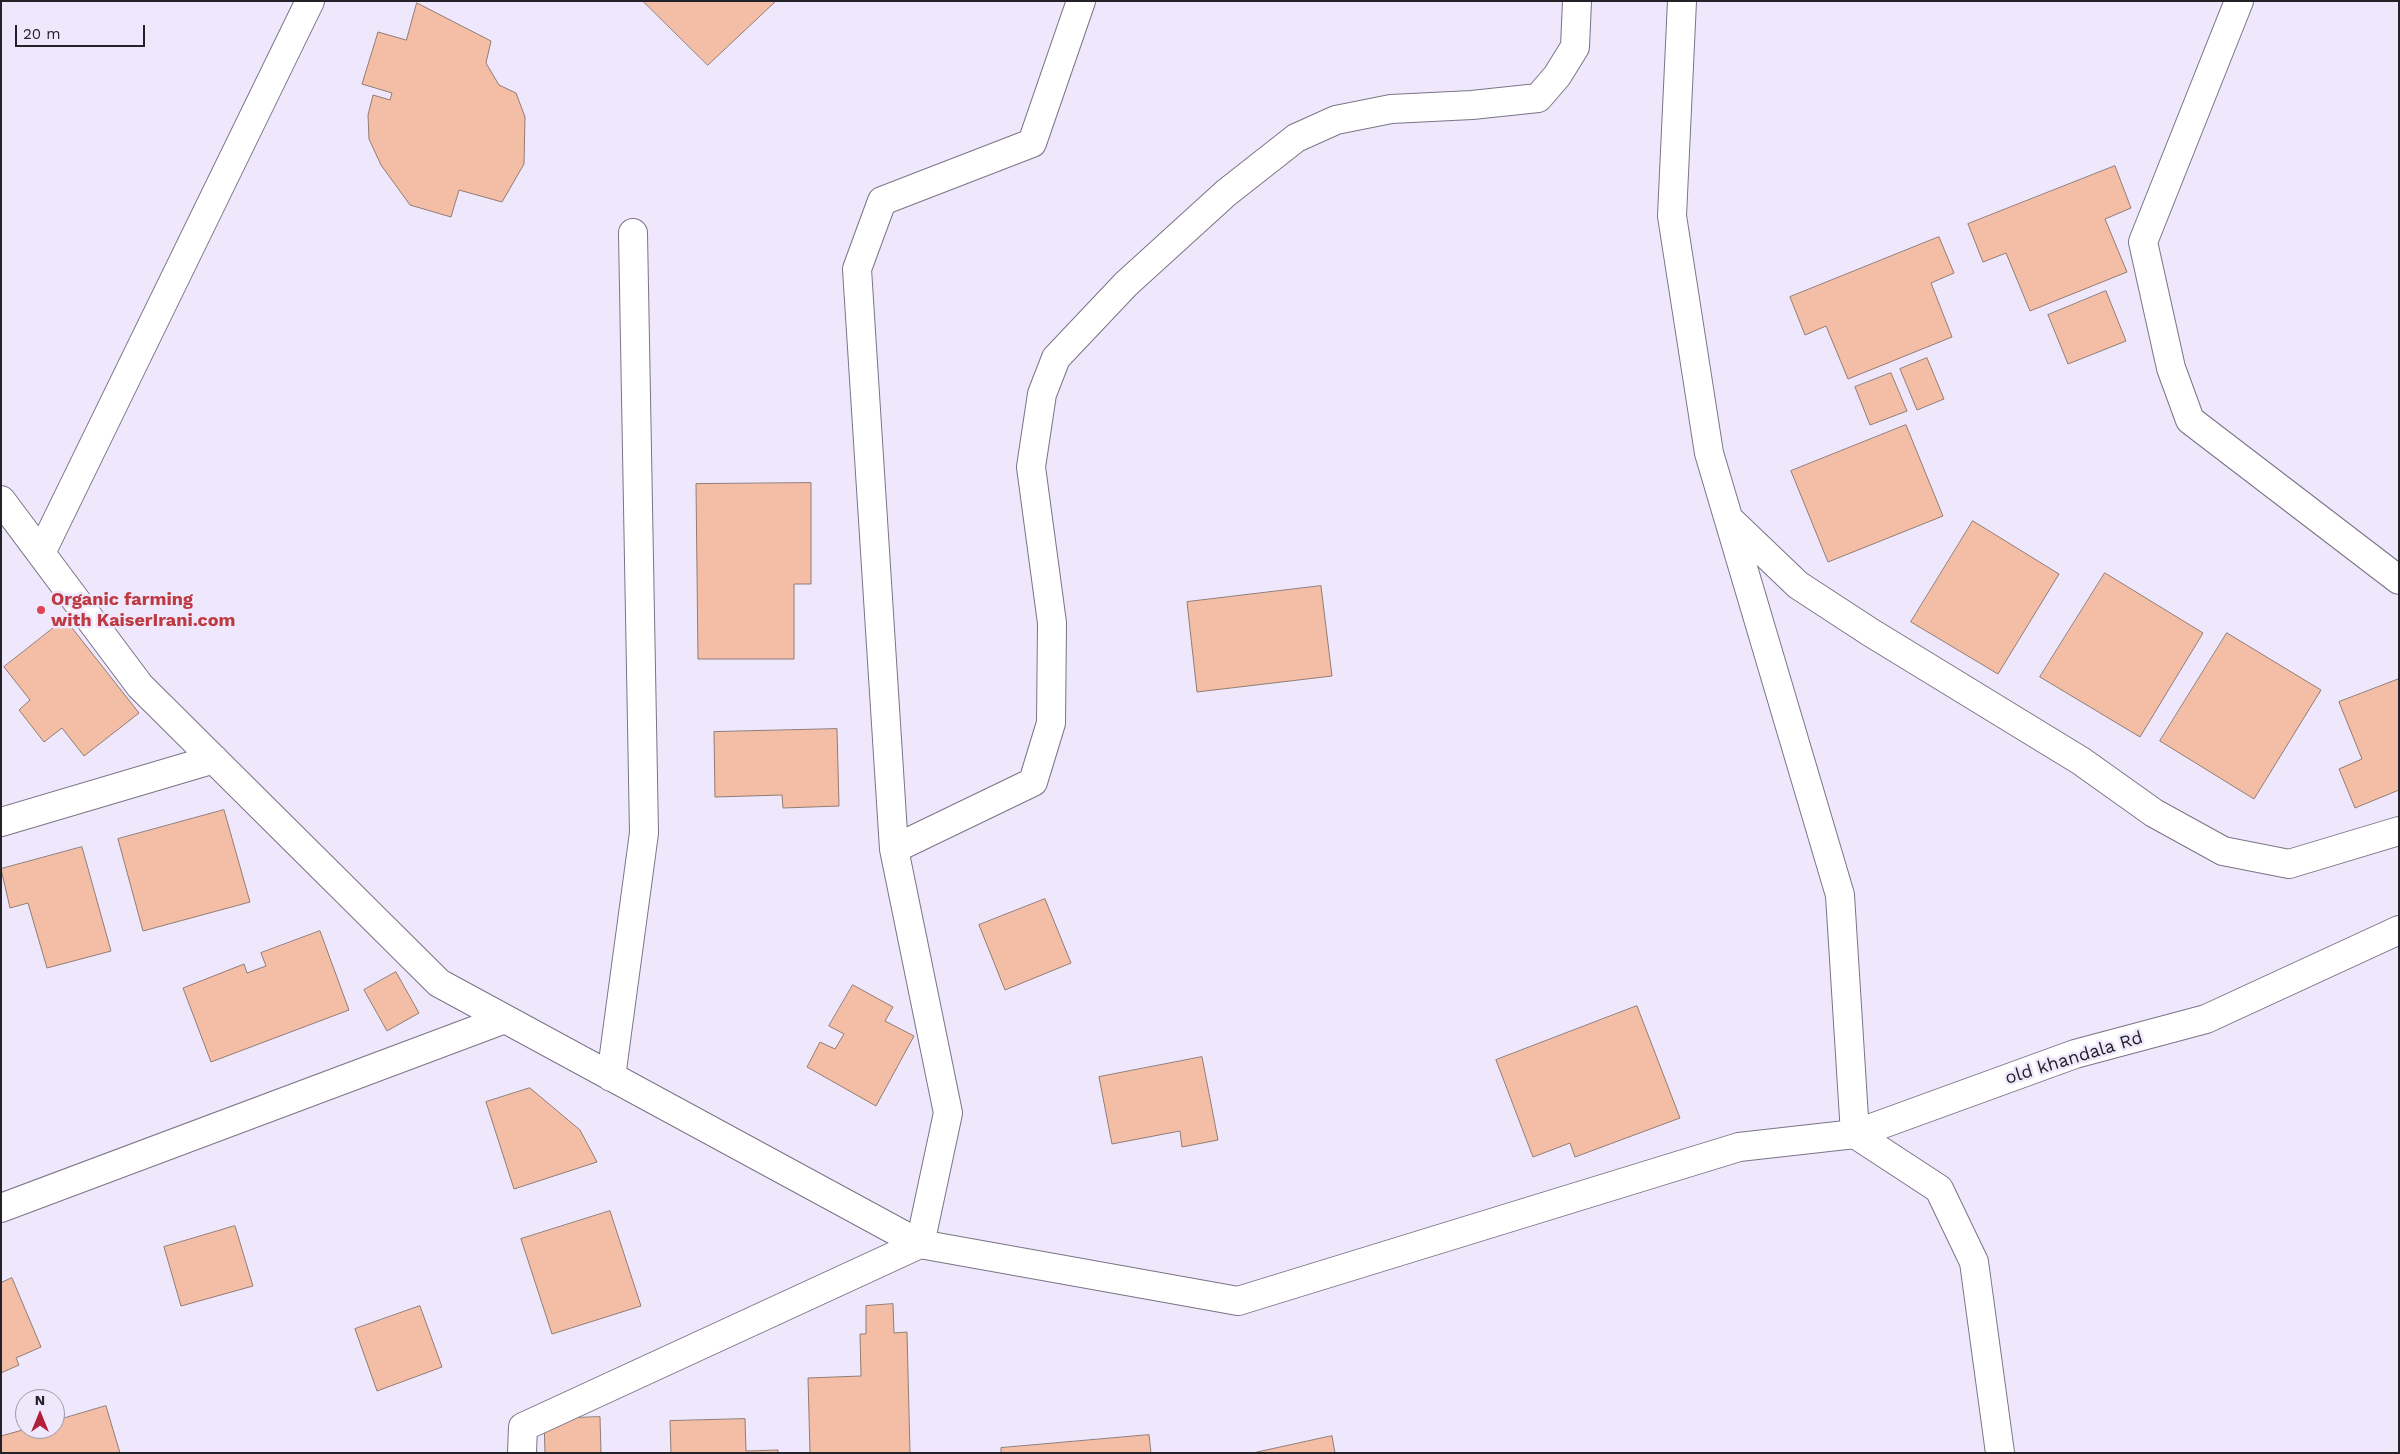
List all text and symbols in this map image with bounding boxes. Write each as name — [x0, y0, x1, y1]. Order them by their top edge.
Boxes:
scale bar — [18, 15, 148, 47]
text: 20 m — [23, 25, 61, 43]
place label: Organic farming with KaiserIrani.com — [51, 589, 235, 632]
marker: Organic farming with KaiserIrani.com — [35, 604, 47, 616]
street label: old khandala Rd — [2003, 1027, 2145, 1089]
north arrow — [15, 1389, 65, 1439]
text: N — [35, 1392, 45, 1408]

